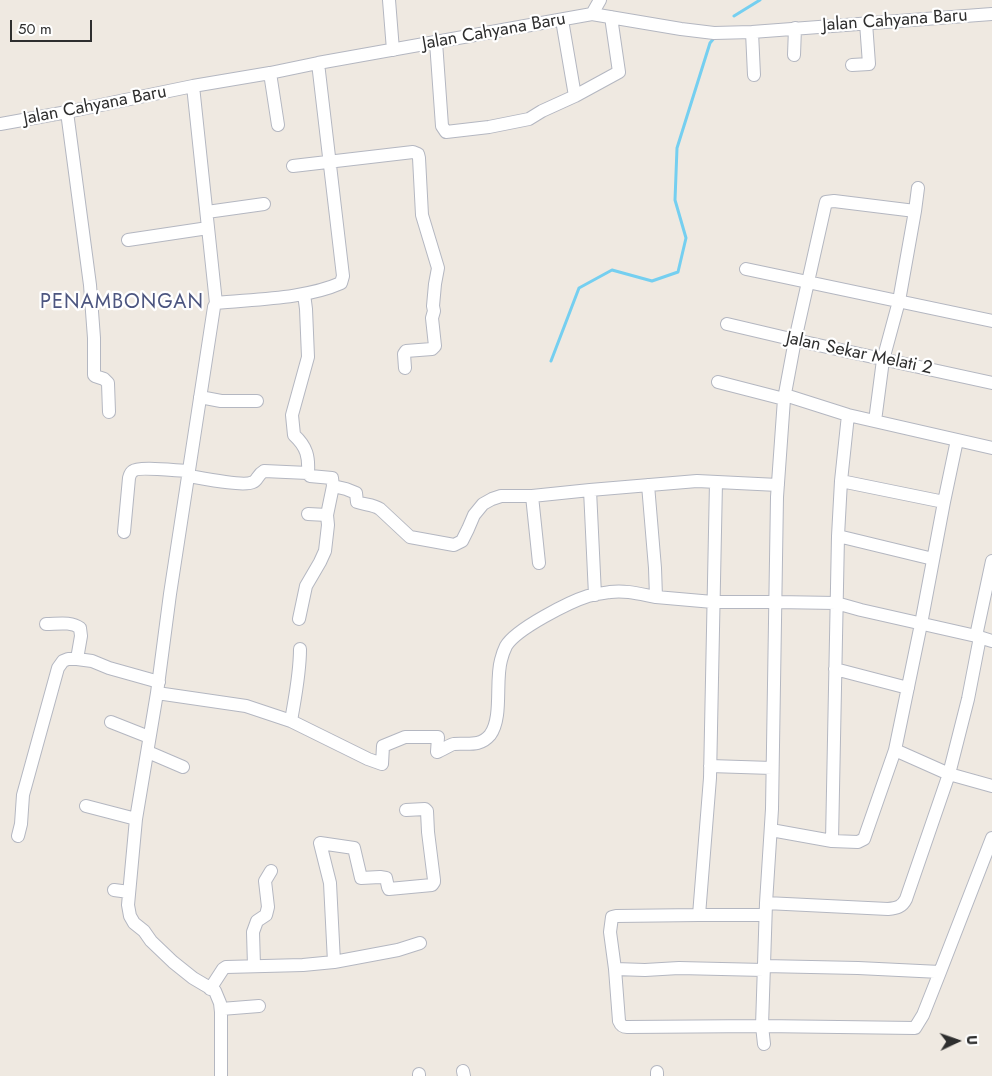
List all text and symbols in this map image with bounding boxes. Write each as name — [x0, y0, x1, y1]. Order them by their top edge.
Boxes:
street label: Jalan Cahyana Baru — [822, 5, 968, 37]
street label: Jalan Cahyana Baru — [421, 9, 567, 55]
scale bar — [12, 10, 95, 42]
text: 50 m — [18, 18, 52, 40]
street label: Jalan Cahyana Baru — [22, 82, 168, 130]
district label: PENAMBONGAN — [39, 291, 205, 315]
street label: Jalan Sekar Melati 2 — [784, 328, 934, 380]
north arrow — [932, 1016, 982, 1066]
text: U — [962, 1035, 982, 1046]

